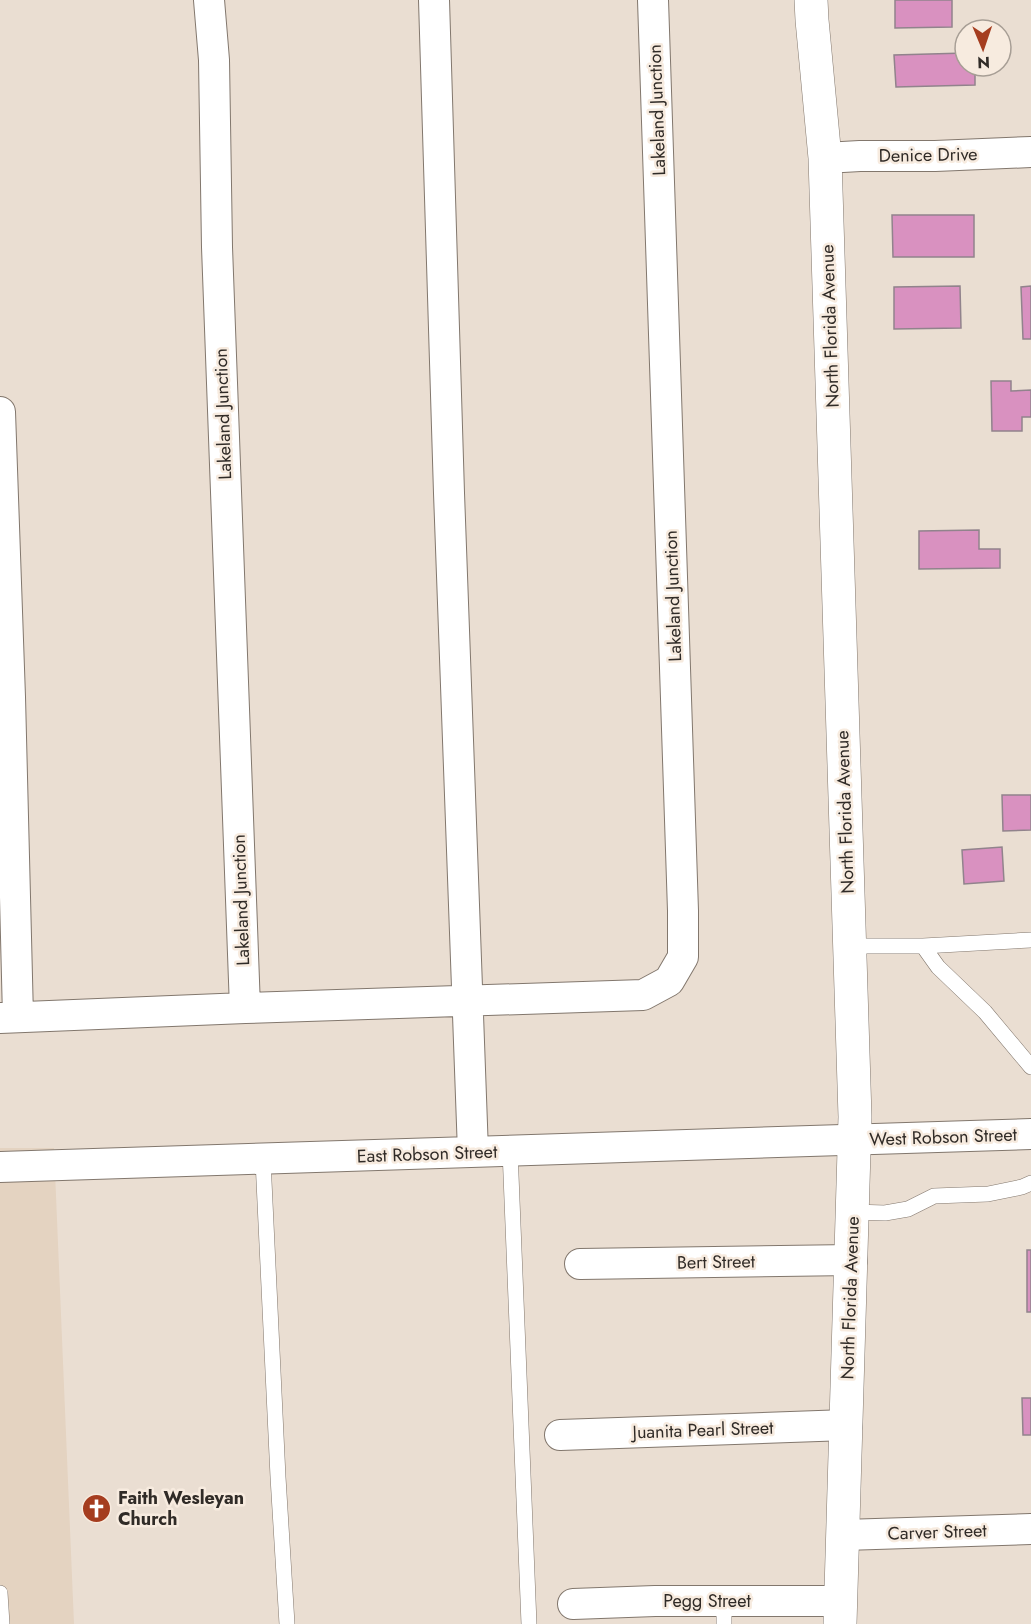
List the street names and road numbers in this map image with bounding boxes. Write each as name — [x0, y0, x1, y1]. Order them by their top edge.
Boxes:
street label: Lakeland Junction — [642, 44, 672, 176]
street label: Denice Drive — [878, 141, 978, 169]
street label: North Florida Avenue — [814, 244, 846, 408]
street label: Lakeland Junction — [208, 348, 238, 480]
street label: Lakeland Junction — [658, 530, 688, 662]
street label: North Florida Avenue — [829, 730, 861, 894]
street label: Lakeland Junction — [226, 834, 256, 966]
street label: West Robson Street — [869, 1121, 1018, 1153]
street label: East Robson Street — [356, 1139, 498, 1169]
street label: North Florida Avenue — [834, 1216, 866, 1380]
street label: Bert Street — [677, 1248, 756, 1276]
street label: Juanita Pearl Street — [630, 1415, 775, 1446]
street label: Carver Street — [887, 1517, 988, 1547]
street label: Pegg Street — [663, 1588, 751, 1614]

